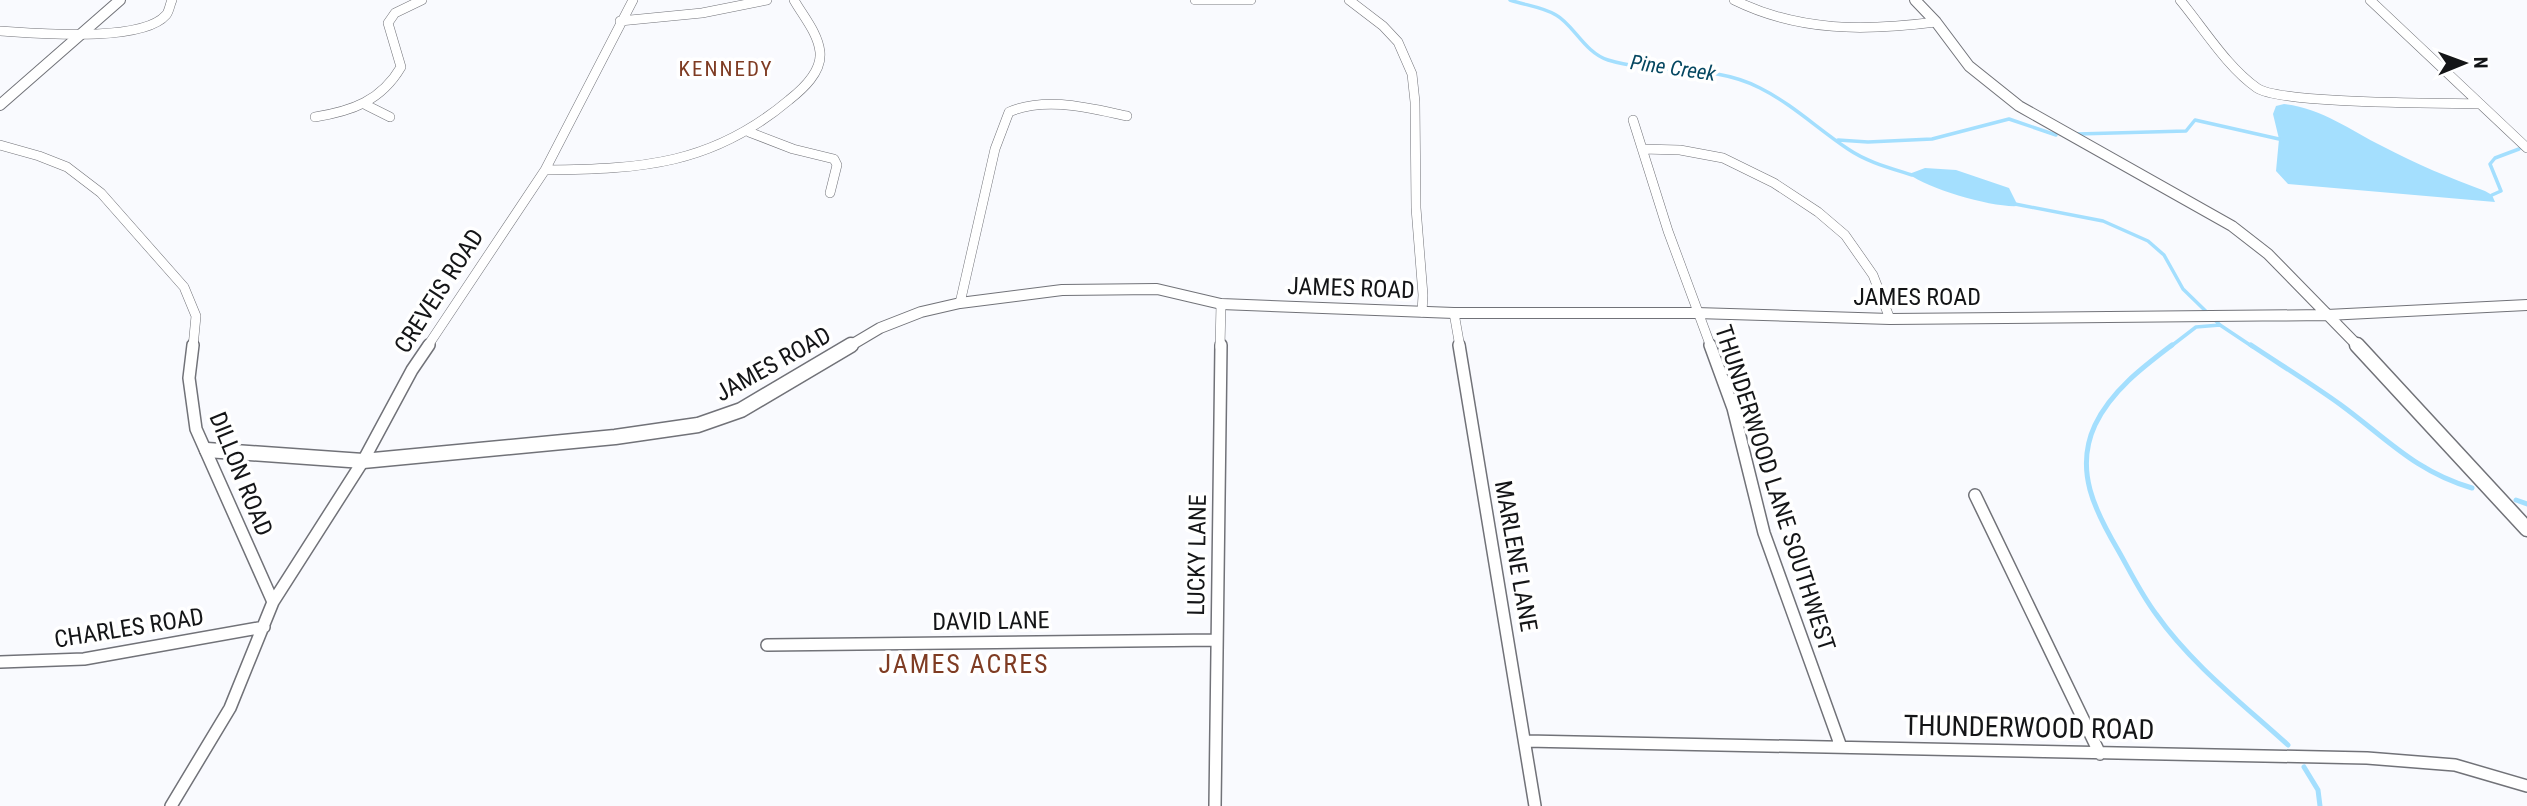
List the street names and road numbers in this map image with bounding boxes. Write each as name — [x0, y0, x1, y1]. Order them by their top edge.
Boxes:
street label: CREVEIS ROAD — [389, 224, 489, 358]
street label: JAMES ROAD — [1287, 272, 1415, 304]
street label: JAMES ROAD — [1853, 283, 1981, 311]
street label: JAMES ROAD — [710, 321, 836, 407]
street label: THUNDERWOOD LANE SOUTHWEST — [1709, 321, 1841, 655]
street label: DILLON ROAD — [203, 408, 279, 540]
street label: MARLENE LANE — [1489, 478, 1543, 634]
street label: LUCKY LANE — [1182, 494, 1212, 616]
street label: CHARLES ROAD — [52, 602, 206, 654]
street label: DAVID LANE — [932, 606, 1050, 636]
street label: THUNDERWOOD ROAD — [1903, 709, 2155, 746]

